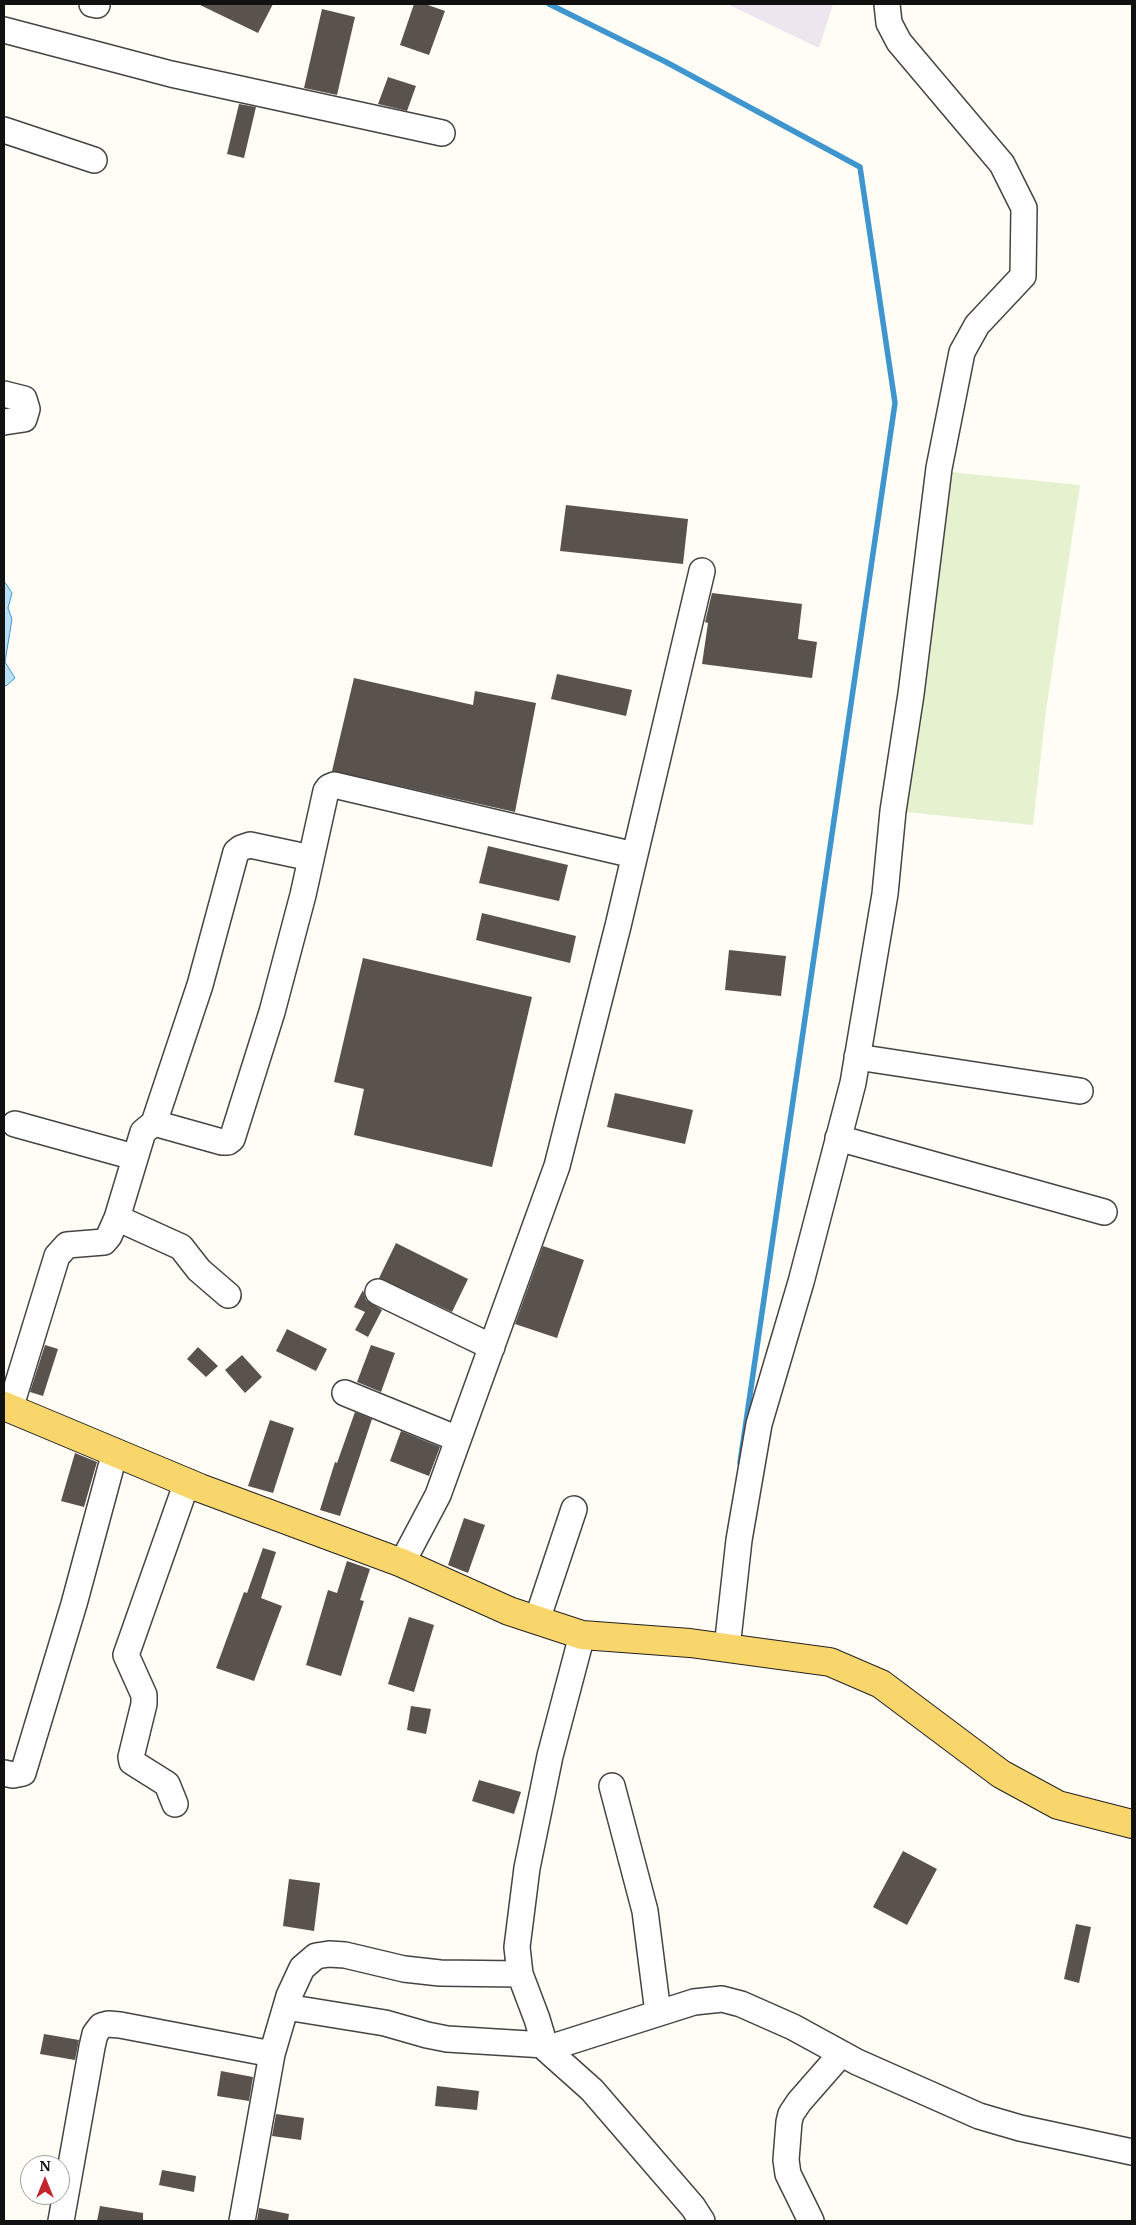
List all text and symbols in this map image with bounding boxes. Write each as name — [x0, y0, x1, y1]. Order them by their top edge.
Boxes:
north arrow — [20, 2155, 70, 2205]
text: N — [39, 2157, 51, 2175]

